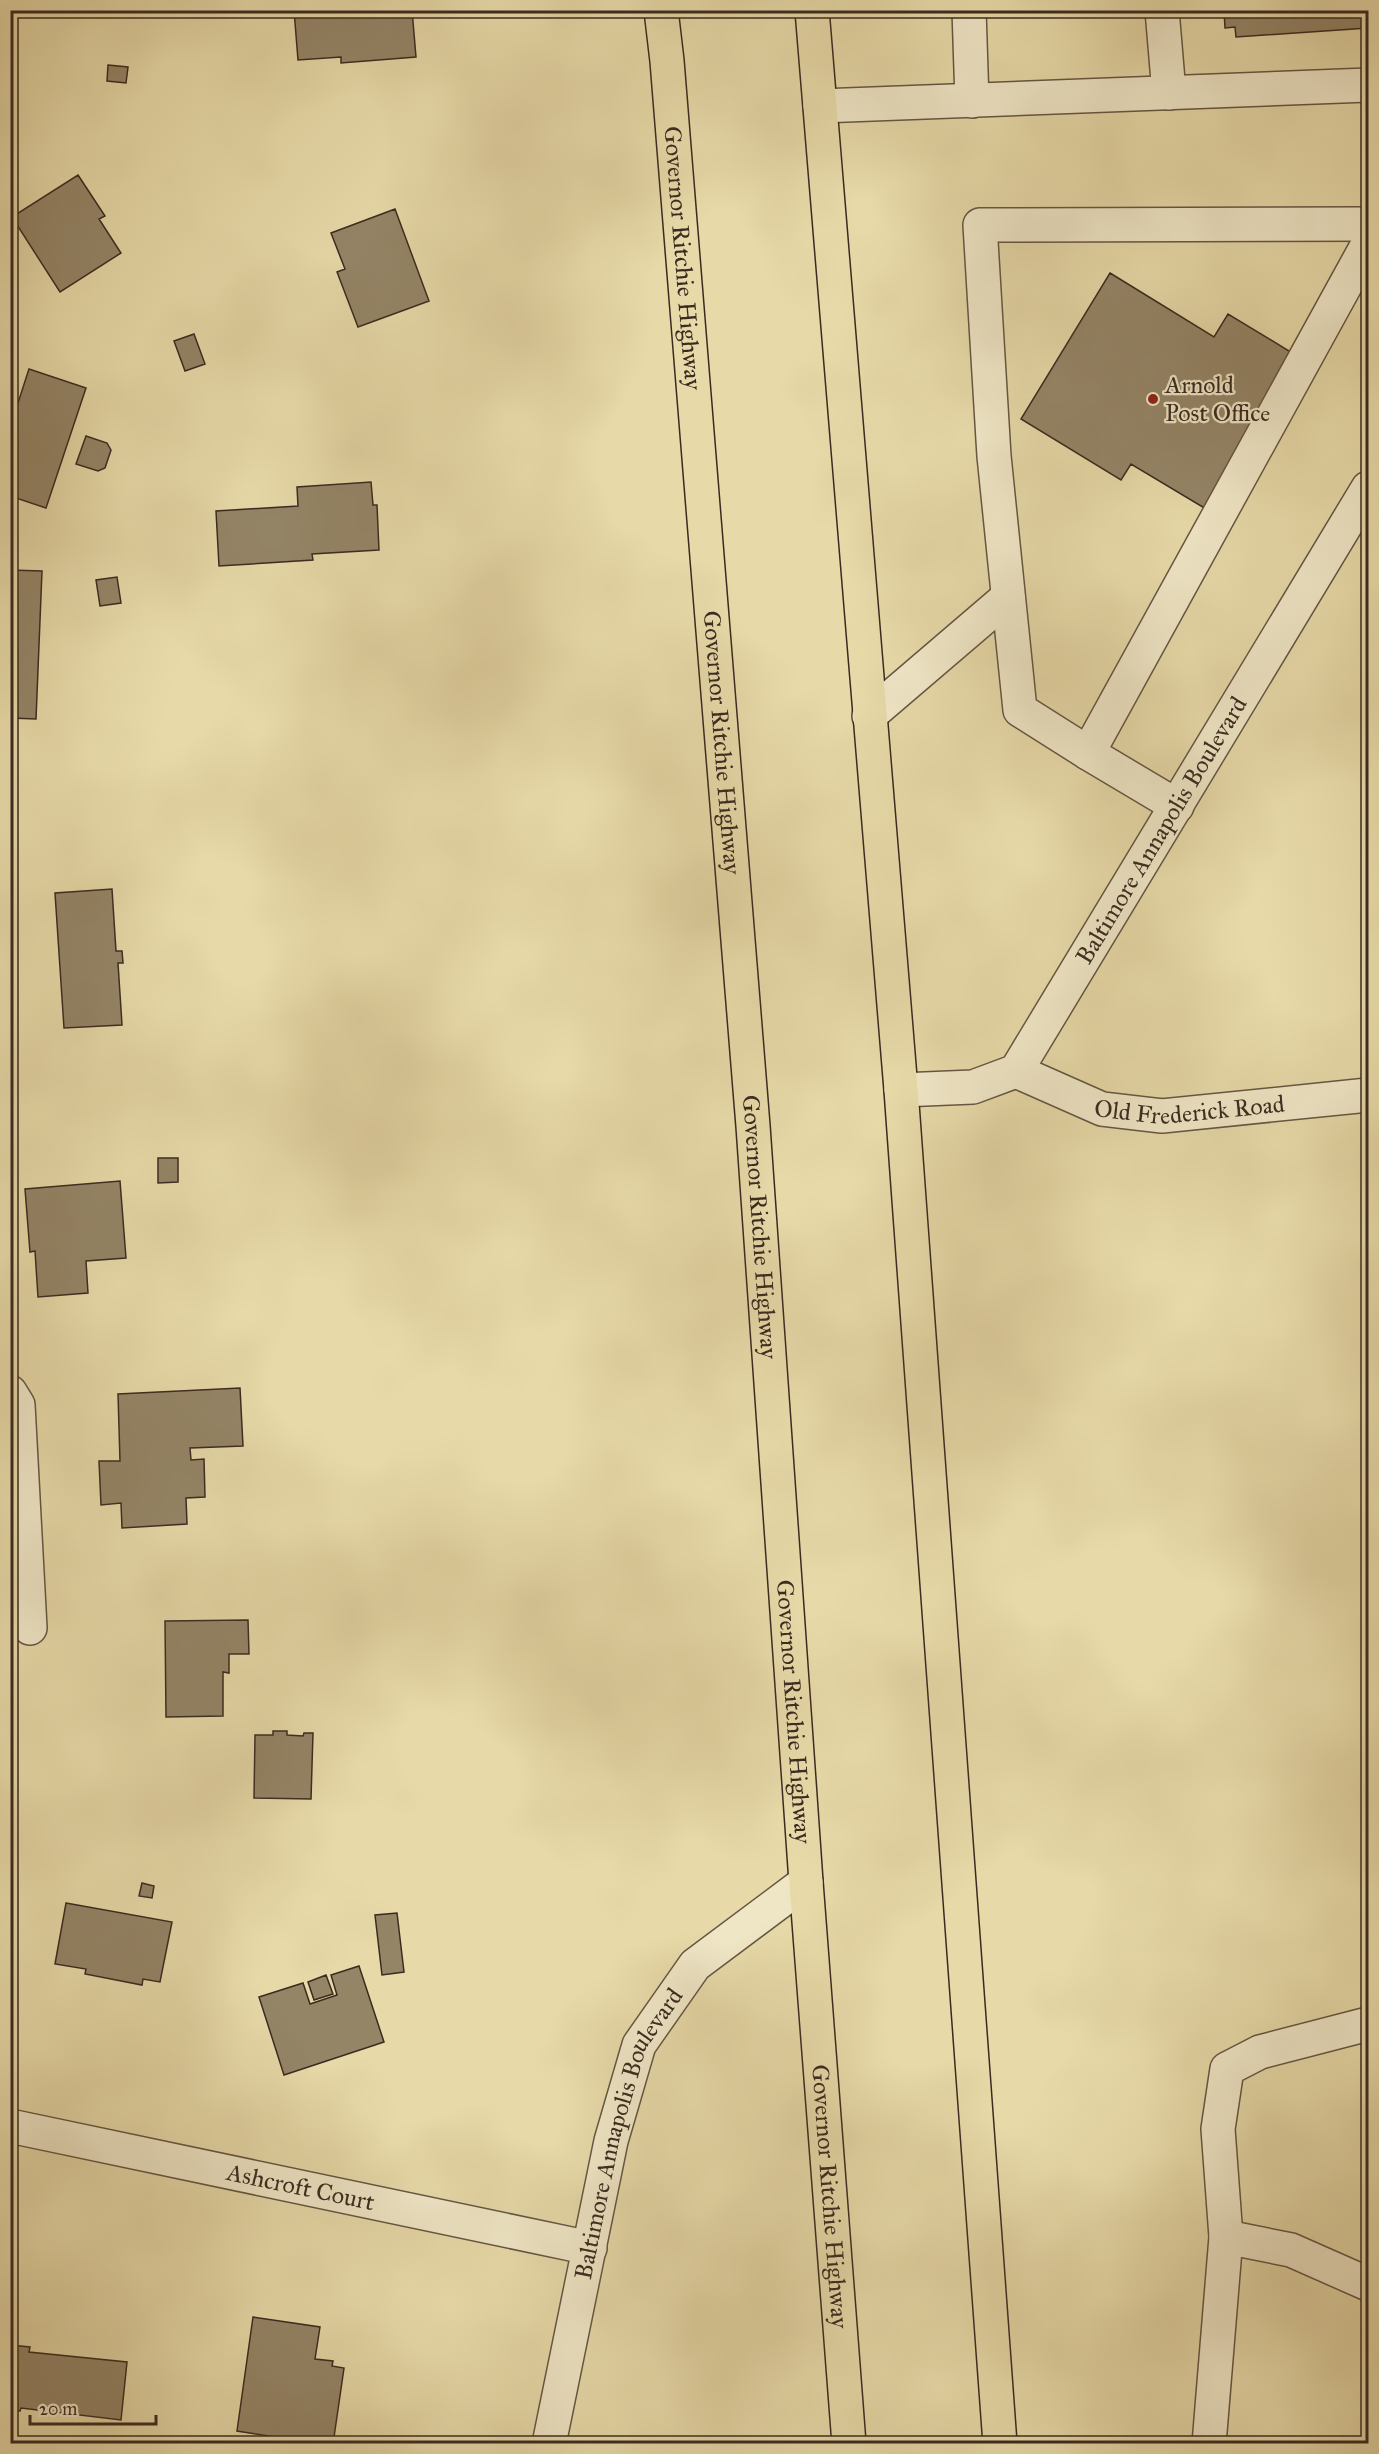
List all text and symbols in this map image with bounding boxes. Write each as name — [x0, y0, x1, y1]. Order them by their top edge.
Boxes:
street label: Governor Ritchie Highway — [657, 125, 709, 392]
place label: Arnold Post Office — [1164, 370, 1270, 428]
marker: Arnold Post Office — [1146, 392, 1160, 406]
street label: Governor Ritchie Highway — [696, 609, 748, 876]
street label: Baltimore Annapolis Boulevard — [1069, 691, 1254, 970]
street label: Old Frederick Road — [1093, 1089, 1286, 1131]
street label: Governor Ritchie Highway — [736, 1094, 784, 1361]
street label: Governor Ritchie Highway — [770, 1579, 818, 1846]
street label: Baltimore Annapolis Boulevard — [568, 1982, 689, 2282]
street label: Governor Ritchie Highway — [805, 2063, 855, 2330]
street label: Ashcroft Court — [223, 2157, 378, 2217]
scale bar — [30, 2388, 156, 2426]
text: 20 m — [39, 2398, 77, 2420]

